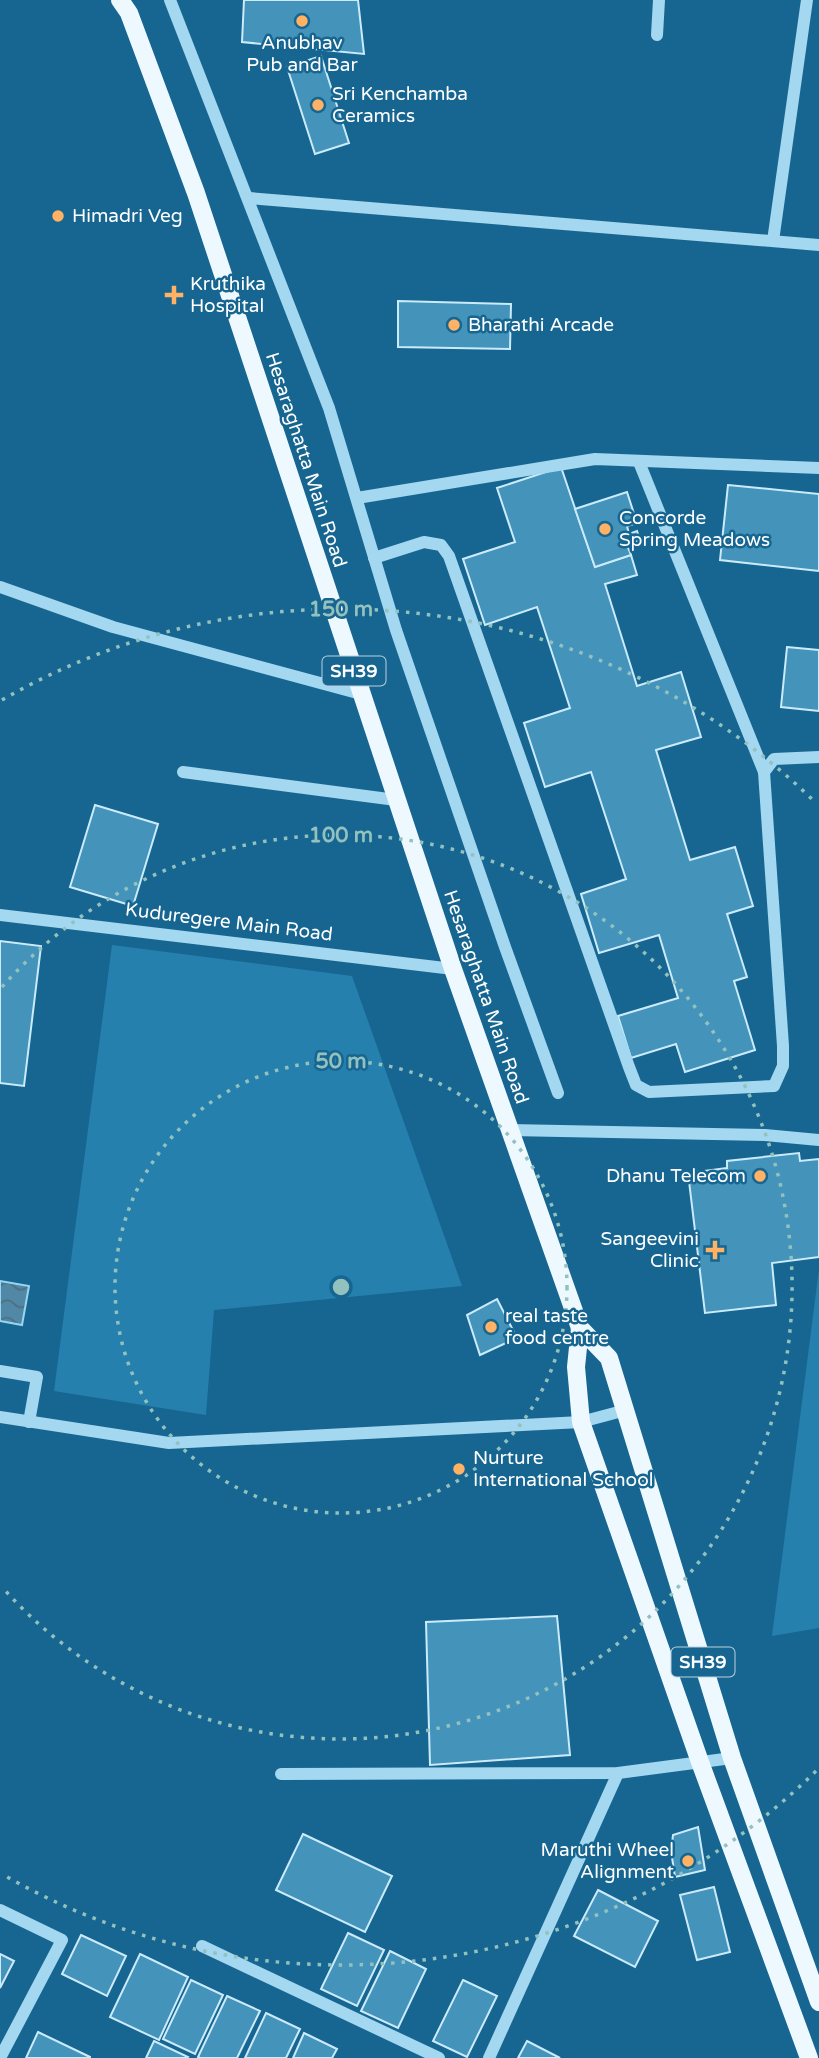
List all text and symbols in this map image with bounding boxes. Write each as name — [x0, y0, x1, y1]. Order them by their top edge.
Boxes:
marker: Anubhav Pub and Bar — [294, 13, 310, 29]
place label: Anubhav Pub and Bar — [246, 32, 358, 76]
place label: Sri Kenchamba Ceramics — [332, 83, 468, 127]
marker: Sri Kenchamba Ceramics — [310, 97, 326, 113]
place label: Himadri Veg — [72, 205, 183, 227]
marker: Himadri Veg — [50, 208, 66, 224]
place label: Kruthika Hospital — [190, 273, 266, 317]
marker: Kruthika Hospital — [164, 285, 184, 305]
place label: Bharathi Arcade — [468, 314, 614, 336]
marker: Bharathi Arcade — [446, 317, 462, 333]
street label: Hesaraghatta Main Road — [261, 350, 351, 570]
place label: Concorde Spring Meadows — [619, 507, 770, 551]
marker: Concorde Spring Meadows — [597, 521, 613, 537]
text: 150 m — [309, 597, 373, 622]
road number: SH39 — [322, 656, 386, 686]
text: 100 m — [309, 823, 373, 848]
street label: Hesaraghatta Main Road — [439, 887, 533, 1107]
street label: Kuduregere Main Road — [124, 898, 334, 946]
text: 50 m — [315, 1049, 367, 1074]
place label: Dhanu Telecom — [606, 1165, 746, 1187]
marker: Dhanu Telecom — [752, 1168, 768, 1184]
place label: Sangeevini Clinic — [601, 1228, 699, 1272]
marker: Sangeevini Clinic — [705, 1240, 725, 1260]
centre of rings — [329, 1275, 353, 1299]
place label: real taste food centre — [505, 1305, 609, 1349]
marker: real taste food centre — [483, 1319, 499, 1335]
place label: Nurture International School — [473, 1447, 653, 1491]
marker: Nurture International School — [451, 1461, 467, 1477]
road number: SH39 — [672, 1647, 734, 1676]
place label: Maruthi Wheel Alignment — [541, 1839, 674, 1883]
marker: Maruthi Wheel Alignment — [680, 1853, 696, 1869]

